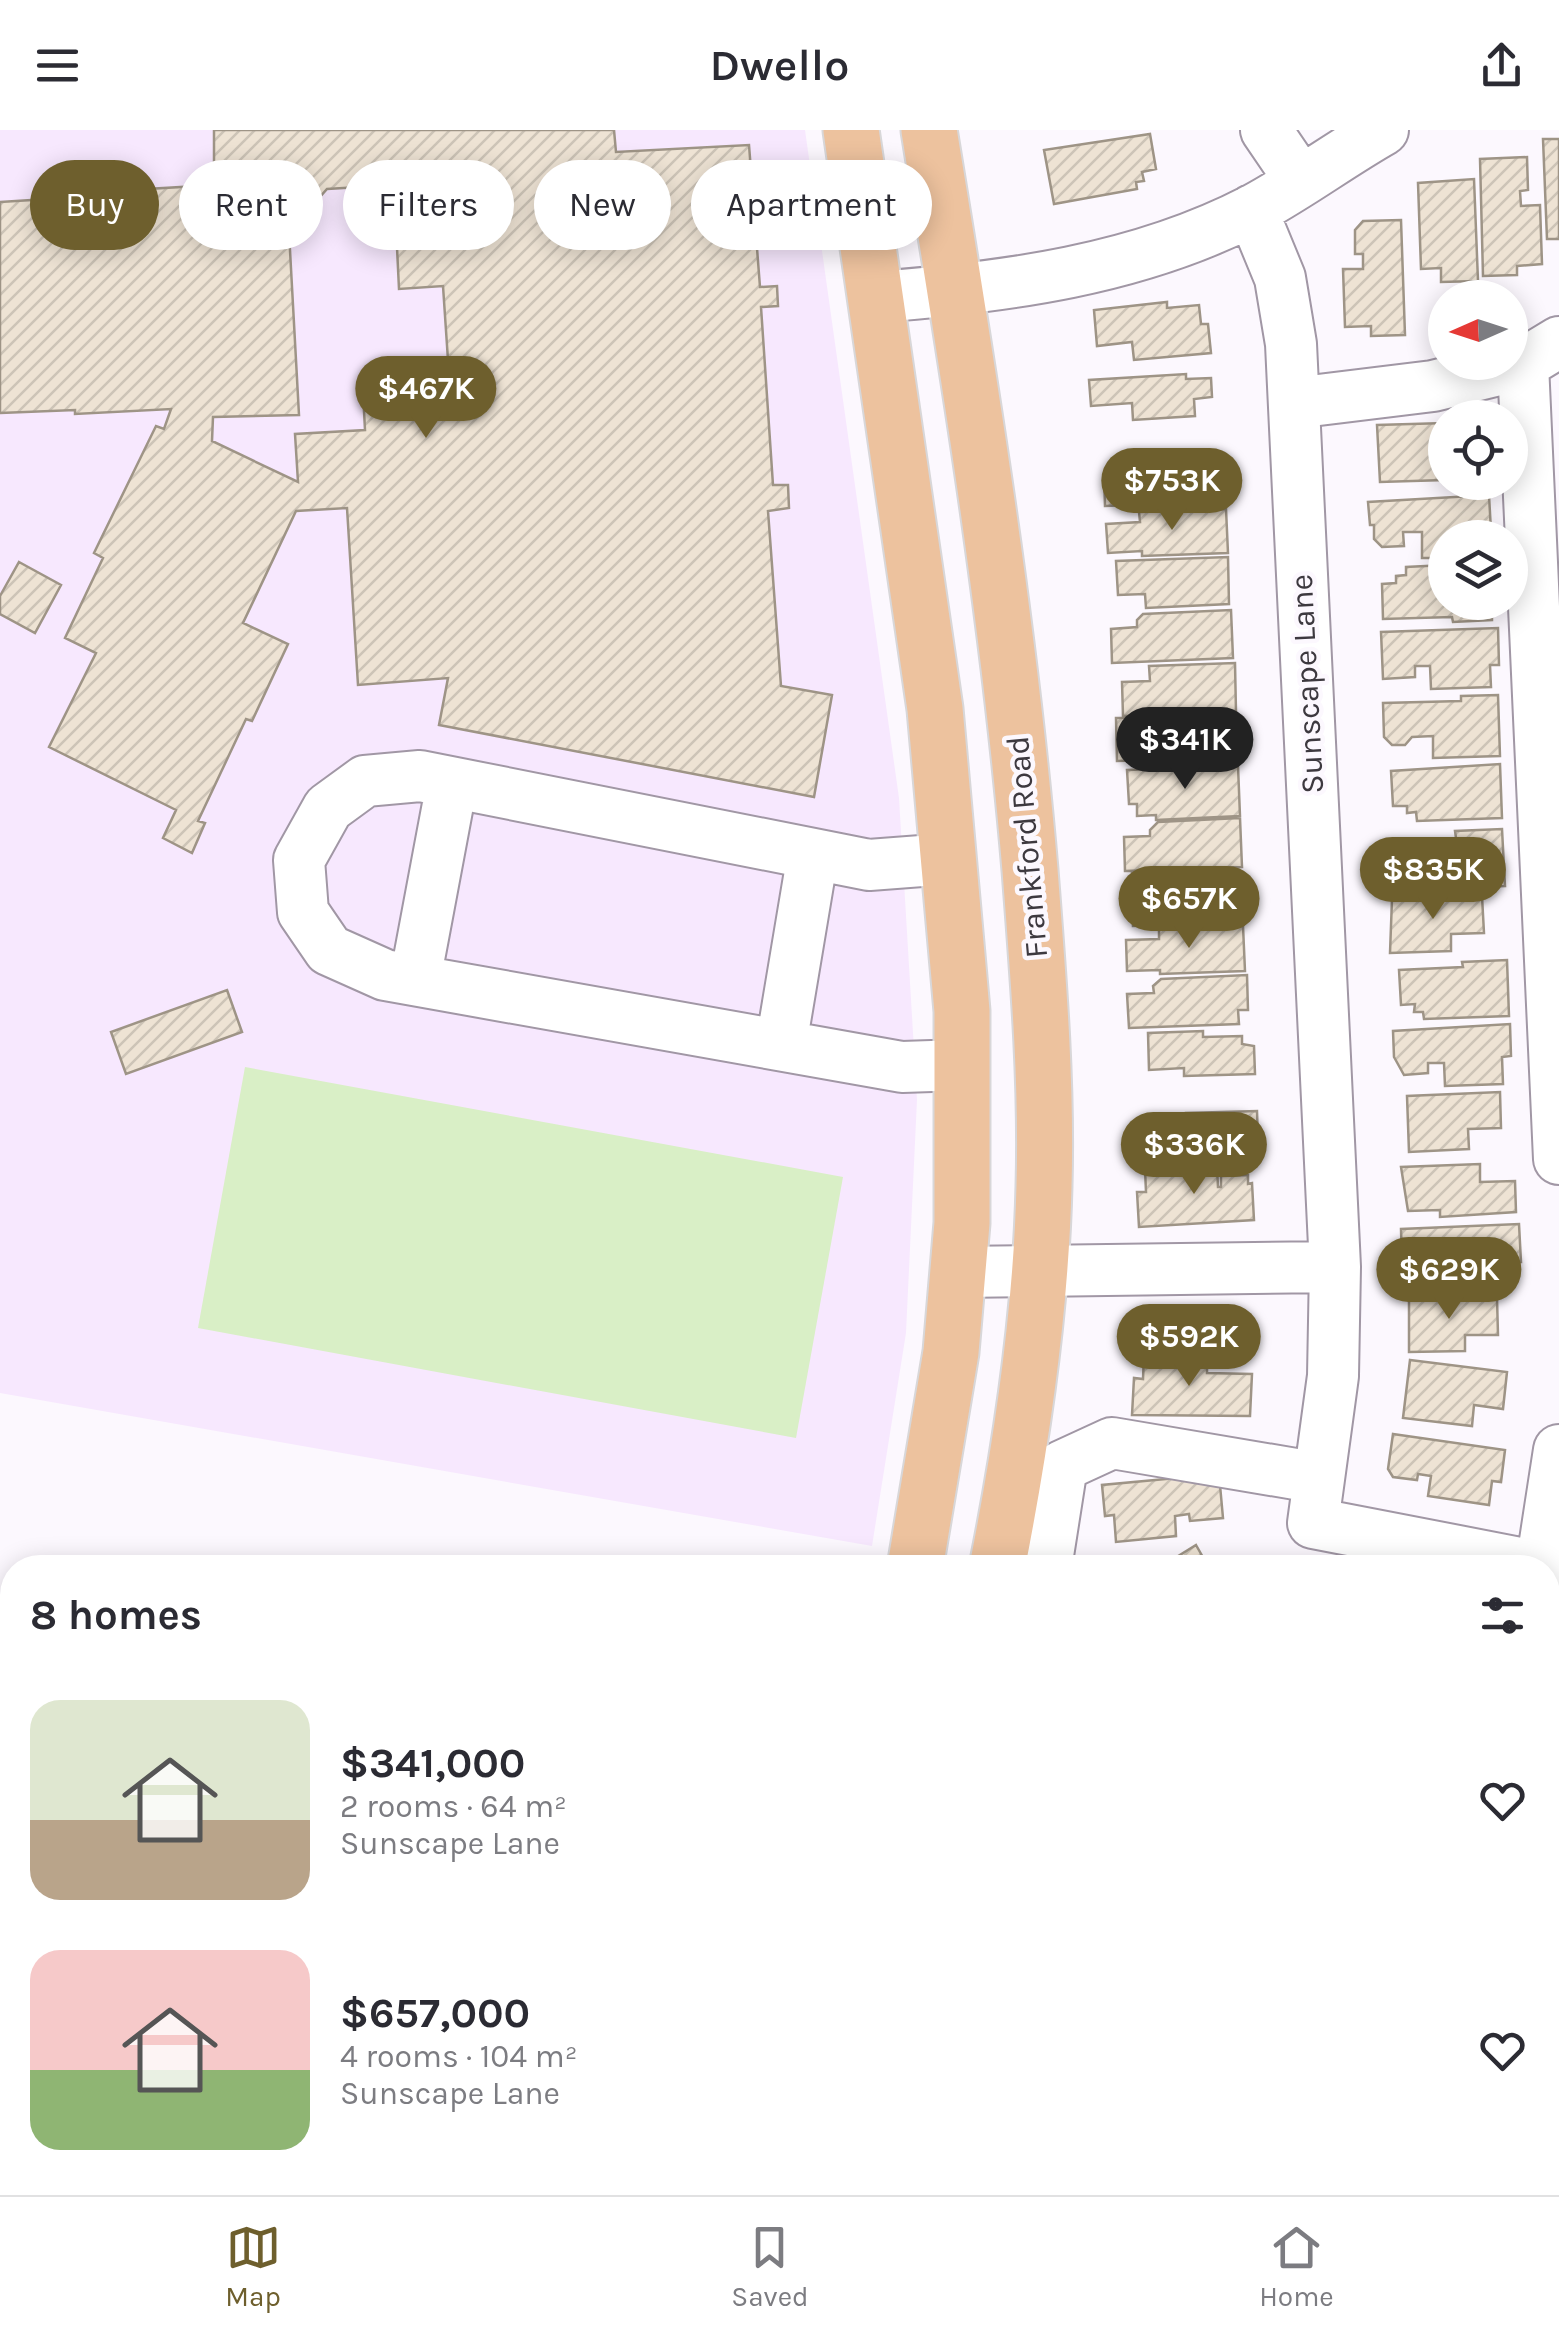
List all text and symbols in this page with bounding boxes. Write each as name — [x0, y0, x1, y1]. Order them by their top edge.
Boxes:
icon: menu — [30, 38, 85, 93]
icon: share — [1474, 38, 1529, 93]
text: Dwello — [710, 39, 849, 91]
chip: Buy — [30, 160, 159, 250]
chip: Rent — [179, 160, 323, 250]
chip: Filters — [343, 160, 514, 250]
chip: New — [534, 160, 671, 250]
chip: Apartment — [691, 160, 932, 250]
north arrow — [1428, 280, 1528, 380]
map controls — [1428, 280, 1528, 620]
pin: $467K — [356, 356, 496, 441]
text: $467K — [377, 370, 475, 407]
button: locate — [1428, 400, 1528, 500]
pin: $753K — [1102, 448, 1242, 533]
text: $753K — [1123, 462, 1221, 499]
button: layers — [1428, 520, 1528, 620]
street label: Sunscape Lane — [1283, 573, 1331, 795]
pin: $341K — [1115, 707, 1255, 792]
text: $341K — [1138, 721, 1232, 758]
street label: Frankford Road — [999, 734, 1055, 960]
pin: $835K — [1363, 837, 1503, 922]
text: $835K — [1382, 851, 1484, 888]
pin: $657K — [1119, 866, 1259, 951]
text: $657K — [1141, 880, 1237, 917]
pin: $336K — [1124, 1112, 1264, 1197]
text: $336K — [1143, 1126, 1245, 1163]
pin: $629K — [1379, 1237, 1519, 1322]
text: $629K — [1398, 1251, 1500, 1288]
pin: $592K — [1119, 1304, 1259, 1389]
text: $592K — [1139, 1318, 1239, 1355]
icon: filters — [1475, 1588, 1530, 1643]
text: 8 homes — [30, 1590, 202, 1640]
text: $341,000 — [340, 1738, 525, 1788]
icon: home — [110, 1740, 230, 1860]
icon: heart — [1475, 1773, 1530, 1828]
text: 2 rooms · 64 m² — [340, 1788, 567, 1825]
text: Sunscape Lane — [340, 1825, 560, 1862]
text: $657,000 — [340, 1988, 530, 2038]
icon: home — [110, 1990, 230, 2110]
icon: heart — [1475, 2023, 1530, 2078]
text: 4 rooms · 104 m² — [340, 2038, 578, 2075]
text: Sunscape Lane — [340, 2075, 560, 2112]
tab: Map — [225, 2220, 281, 2313]
tab: Saved — [731, 2220, 809, 2313]
tab: Home — [1259, 2220, 1334, 2313]

